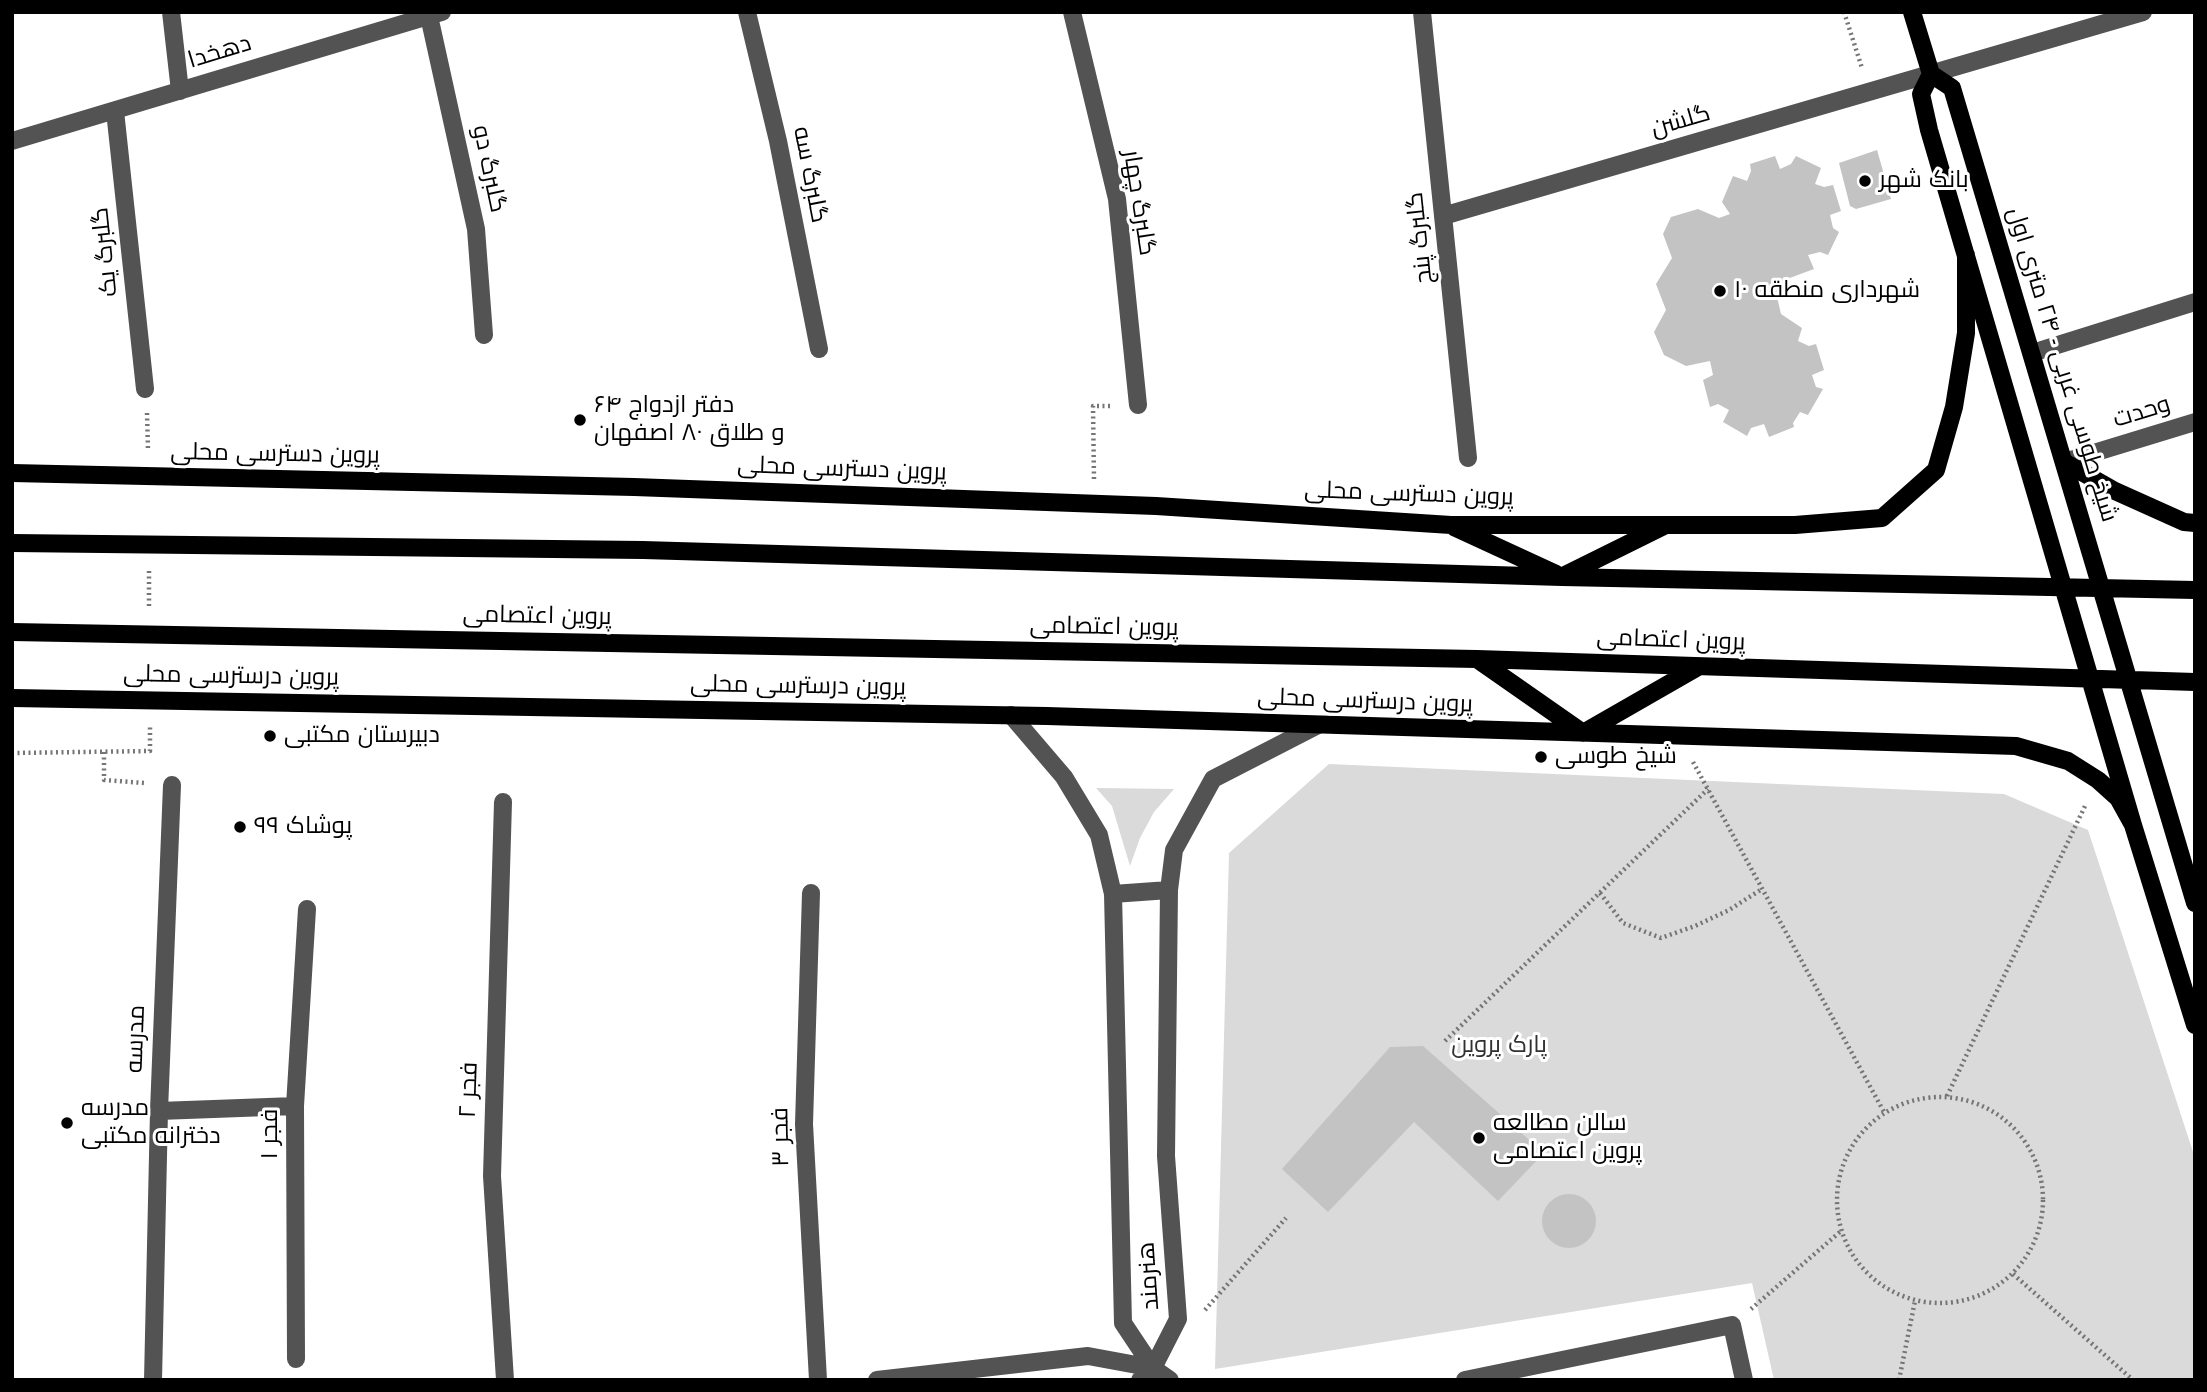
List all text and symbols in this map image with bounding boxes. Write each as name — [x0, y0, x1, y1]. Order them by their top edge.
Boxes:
street label: دهخدا — [185, 30, 255, 76]
street label: گلشن — [1648, 100, 1714, 144]
street label: گلبرگ دو — [465, 123, 511, 215]
street label: گلبرگ سه — [786, 124, 832, 226]
street label: گلبرگ چهار — [1115, 148, 1161, 258]
place label: بانک شهر — [1879, 167, 1969, 195]
marker: بانک شهر — [1857, 173, 1873, 189]
street label: گلبرگ پنج — [1402, 191, 1440, 285]
street label: شیخ طوسی غربی - ۲۴ متری اول — [1999, 204, 2123, 526]
street label: گلبرگ یک — [87, 206, 125, 298]
place label: شهرداری منطقه ۱۰ — [1734, 277, 1920, 305]
marker: شهرداری منطقه ۱۰ — [1712, 283, 1728, 299]
street label: وحدت — [2110, 391, 2174, 435]
place label: دفتر ازدواج ۶۴ و طلاق ۸۰ اصفهان — [594, 392, 785, 448]
marker: دفتر ازدواج ۶۴ و طلاق ۸۰ اصفهان — [572, 412, 588, 428]
street label: پروین دسترسی محلی — [170, 439, 380, 471]
street label: پروین دسترسی محلی — [737, 452, 947, 488]
street label: پروین دسترسی محلی — [1304, 477, 1514, 513]
street label: پروین اعتصامی — [462, 601, 612, 633]
street label: پروین اعتصامی — [1029, 612, 1179, 644]
street label: پروین اعتصامی — [1596, 624, 1746, 658]
street label: پروین درسترسی محلی — [123, 661, 339, 693]
street label: پروین درسترسی محلی — [690, 671, 906, 703]
street label: پروین درسترسی محلی — [1257, 684, 1473, 720]
place label: دبیرستان مکتبی — [284, 722, 440, 750]
marker: دبیرستان مکتبی — [262, 728, 278, 744]
place label: شیخ طوسی — [1555, 743, 1677, 771]
marker: شیخ طوسی — [1533, 749, 1549, 765]
place label: پوشاک ۹۹ — [254, 813, 352, 841]
marker: پوشاک ۹۹ — [232, 819, 248, 835]
street label: مدرسه — [121, 1004, 153, 1074]
park label: پارک پروین — [1451, 1032, 1547, 1060]
street label: فجر ۲ — [455, 1061, 485, 1119]
place label: مدرسه دخترانه مکتبی — [81, 1095, 221, 1151]
street label: فجر ۳ — [767, 1107, 797, 1167]
street label: فجر ۱ — [257, 1109, 285, 1159]
place label: سالن مطالعه پروین اعتصامی — [1493, 1110, 1642, 1166]
marker: مدرسه دخترانه مکتبی — [59, 1115, 75, 1131]
marker: سالن مطالعه پروین اعتصامی — [1471, 1130, 1487, 1146]
street label: هنرمند — [1133, 1241, 1167, 1311]

